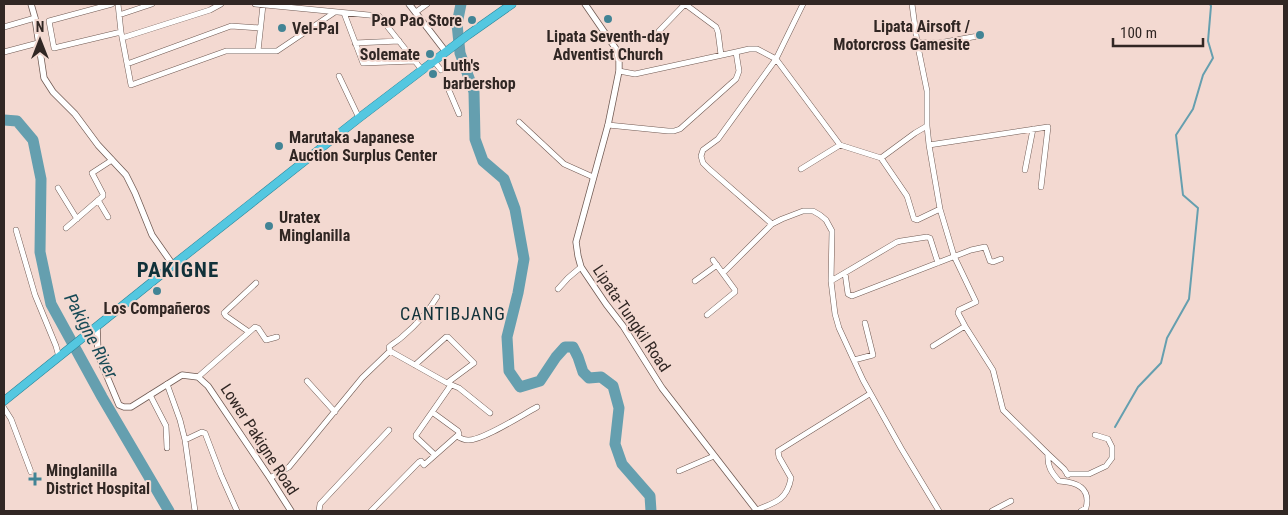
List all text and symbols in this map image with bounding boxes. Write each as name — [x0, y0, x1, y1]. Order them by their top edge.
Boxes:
place label: Pao Pao Store — [372, 11, 462, 30]
marker: Lipata Seventh-day Adventist Church — [602, 13, 614, 25]
marker: Pao Pao Store — [466, 14, 478, 26]
north arrow — [15, 15, 65, 65]
scale bar — [1113, 15, 1203, 47]
place label: Lipata Airsoft / Motorcross Gamesite — [833, 17, 971, 54]
text: N — [36, 19, 44, 35]
place label: Vel-Pal — [292, 19, 339, 38]
marker: Vel-Pal — [276, 22, 288, 34]
text: 100 m — [1120, 24, 1157, 42]
place label: Lipata Seventh-day Adventist Church — [546, 27, 670, 64]
marker: Lipata Airsoft / Motorcross Gamesite — [974, 29, 986, 41]
place label: Solemate — [360, 45, 420, 64]
marker: Solemate — [424, 48, 436, 60]
place label: Luth's barbershop — [443, 56, 516, 93]
marker: Luth's barbershop — [427, 68, 439, 80]
place label: Marutaka Japanese Auction Surplus Center — [289, 128, 437, 165]
marker: Marutaka Japanese Auction Surplus Center — [273, 140, 285, 152]
place label: Uratex Minglanilla — [279, 208, 351, 245]
marker: Uratex Minglanilla — [263, 220, 275, 232]
district label: PAKIGNE — [137, 258, 219, 282]
street label: Lipata-Tungkil Road — [589, 261, 674, 375]
marker: Los Compañeros — [151, 285, 163, 297]
water label: Pakigne River — [60, 290, 123, 382]
place label: Los Compañeros — [104, 299, 210, 318]
district label: CANTIBJANG — [400, 303, 506, 324]
street label: Lower Pakigne Road — [217, 380, 303, 498]
place label: Minglanilla District Hospital — [46, 461, 150, 498]
marker: Minglanilla District Hospital — [28, 472, 42, 486]

